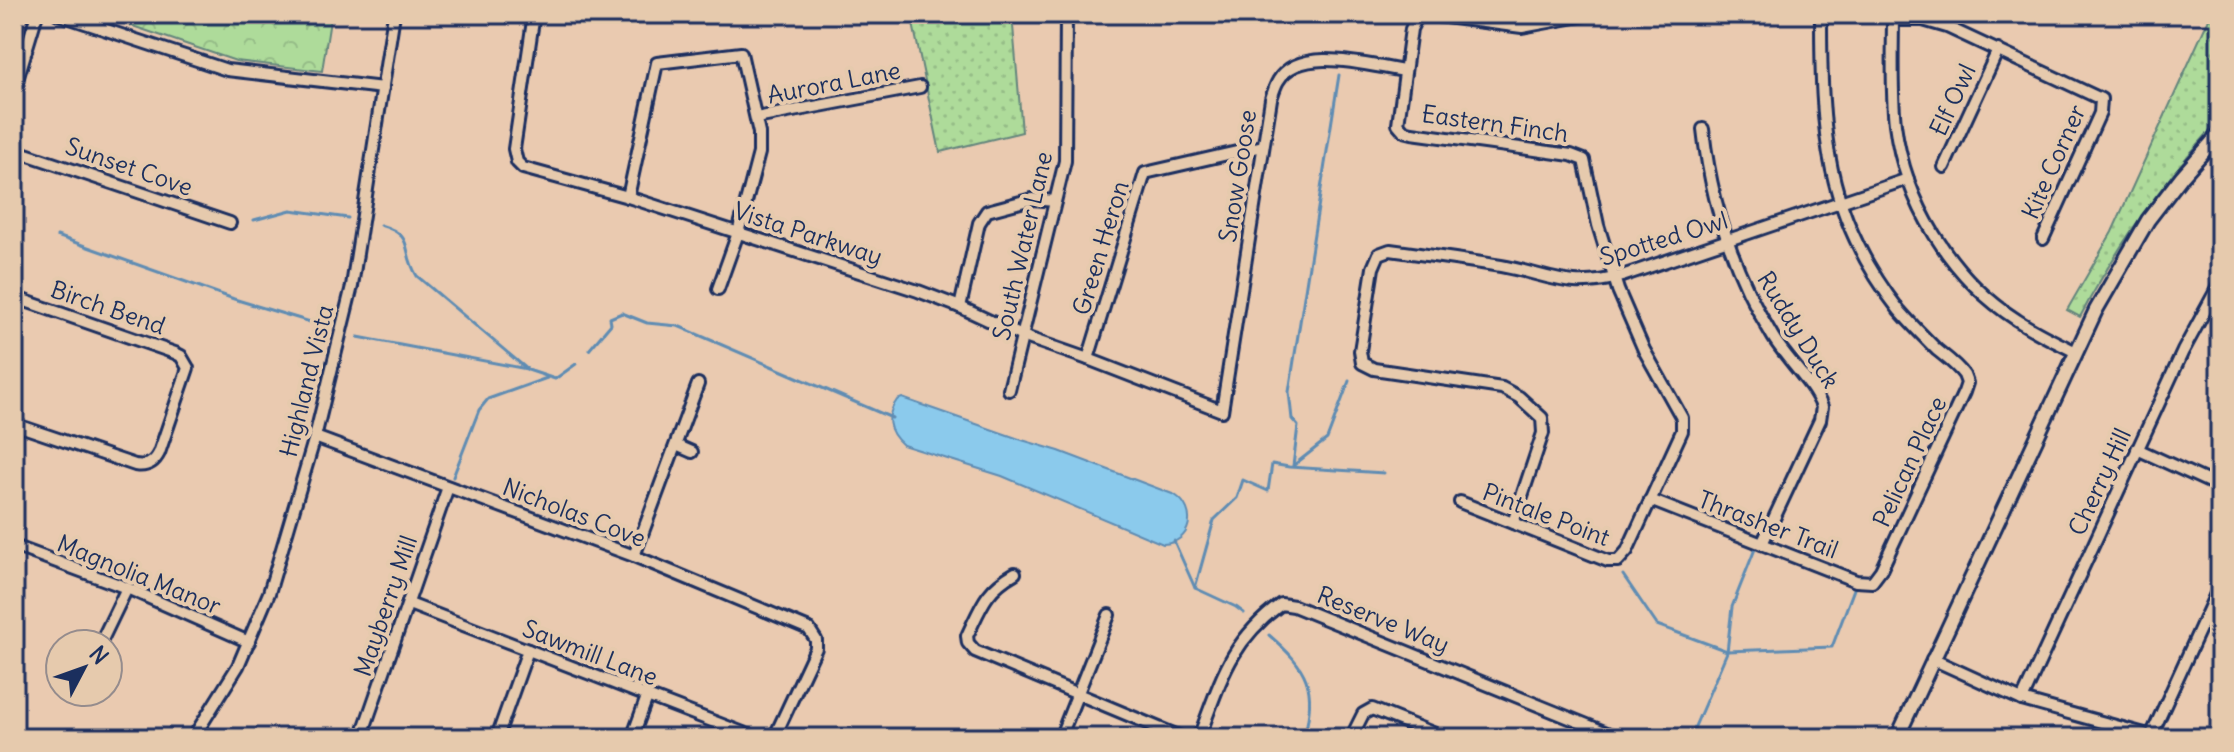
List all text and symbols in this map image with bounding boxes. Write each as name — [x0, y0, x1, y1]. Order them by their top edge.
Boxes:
street label: Aurora Lane — [765, 54, 903, 110]
street label: Elf Owl — [1922, 59, 1982, 140]
street label: Eastern Finch — [1420, 98, 1570, 148]
street label: Kite Corner — [2015, 100, 2092, 223]
street label: Snow Goose — [1212, 108, 1262, 244]
street label: Sunset Cove — [62, 130, 197, 202]
street label: South Water Lane — [986, 148, 1058, 343]
street label: Green Heron — [1065, 177, 1135, 318]
street label: Vista Parkway — [730, 195, 886, 271]
street label: Spotted Owl — [1596, 204, 1731, 272]
street label: Ruddy Duck — [1751, 266, 1847, 393]
street label: Birch Bend — [47, 273, 170, 341]
street label: Highland Vista — [273, 302, 339, 460]
street label: Pelican Place — [1866, 392, 1952, 532]
street label: Cherry Hill — [2061, 423, 2137, 540]
street label: Nicholas Cove — [499, 471, 650, 553]
street label: Pintale Point — [1478, 476, 1614, 552]
street label: Thrasher Trail — [1694, 484, 1843, 565]
street label: Magnolia Manor — [53, 528, 226, 621]
street label: Mayberry Mill — [347, 531, 423, 680]
street label: Reserve Way — [1313, 579, 1454, 659]
street label: Sawmill Lane — [519, 613, 662, 692]
north arrow — [44, 628, 124, 708]
text: N — [84, 640, 115, 670]

